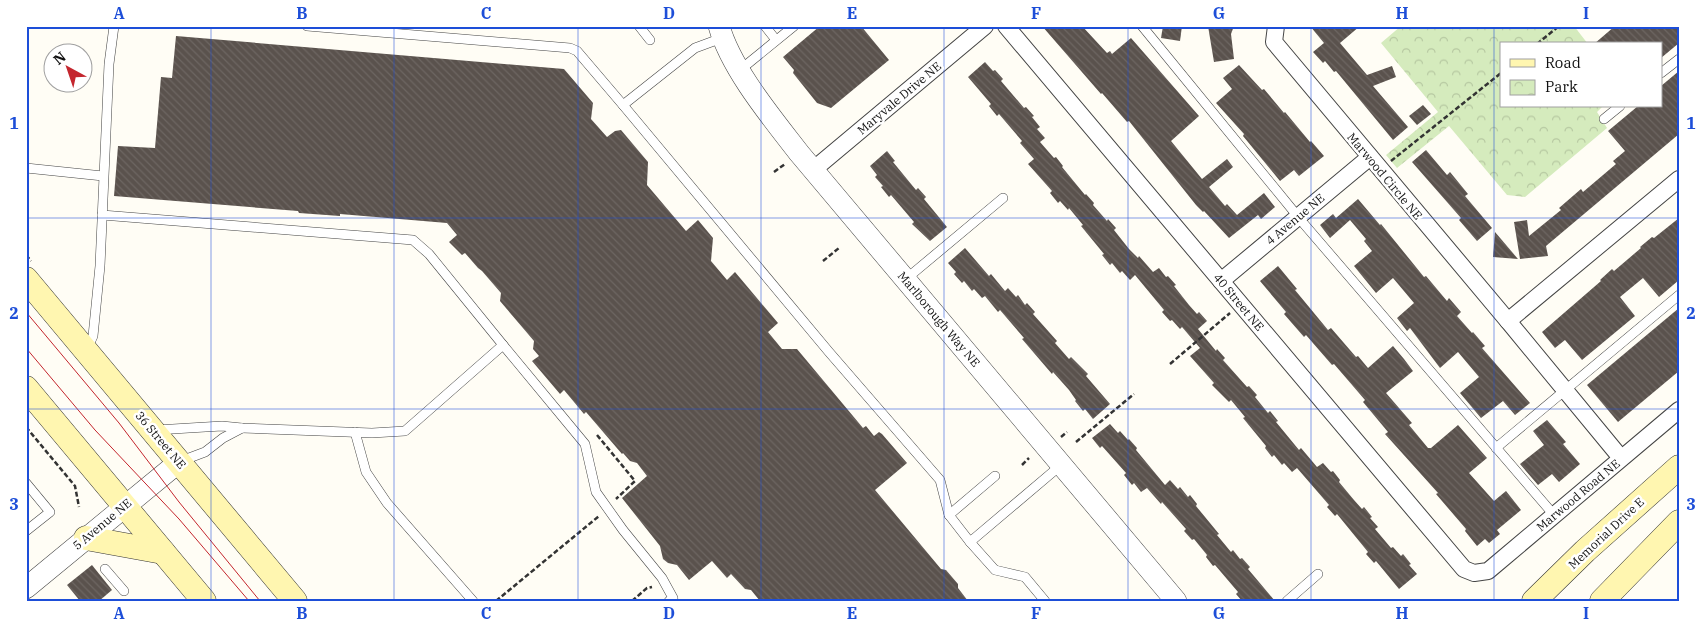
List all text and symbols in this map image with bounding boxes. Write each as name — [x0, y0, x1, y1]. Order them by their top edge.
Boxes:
text: A — [113, 3, 125, 23]
text: B — [296, 3, 308, 23]
text: C — [481, 3, 491, 23]
text: D — [663, 3, 675, 23]
text: E — [847, 3, 857, 23]
text: F — [1031, 3, 1041, 23]
text: G — [1213, 3, 1225, 23]
text: H — [1396, 3, 1409, 23]
text: I — [1583, 3, 1589, 23]
north arrow — [42, 42, 92, 92]
legend — [1500, 42, 1662, 108]
text: N — [50, 48, 70, 68]
text: Road — [1545, 53, 1581, 72]
street label: Maryvale Drive NE — [854, 58, 944, 138]
text: Park — [1545, 77, 1578, 96]
text: 1 — [9, 113, 19, 133]
text: 1 — [1686, 113, 1696, 133]
street label: Marwood Circle NE — [1344, 130, 1426, 222]
street label: 4 Avenue NE — [1263, 190, 1327, 248]
street label: Marlborough Way NE — [895, 268, 983, 370]
street label: 40 Street NE — [1211, 270, 1267, 334]
text: 2 — [9, 303, 19, 323]
text: 2 — [1686, 303, 1696, 323]
street label: 36 Street NE — [133, 408, 189, 472]
street label: Marwood Road NE — [1533, 456, 1623, 534]
text: 3 — [9, 494, 19, 514]
street label: Memorial Drive E — [1565, 494, 1647, 572]
text: 3 — [1686, 494, 1696, 514]
street label: 5 Avenue NE — [70, 495, 134, 553]
text: A — [113, 603, 125, 623]
text: B — [296, 603, 308, 623]
text: C — [481, 603, 491, 623]
text: D — [663, 603, 675, 623]
text: E — [847, 603, 857, 623]
text: F — [1031, 603, 1041, 623]
text: G — [1213, 603, 1225, 623]
text: H — [1396, 603, 1409, 623]
text: I — [1583, 603, 1589, 623]

